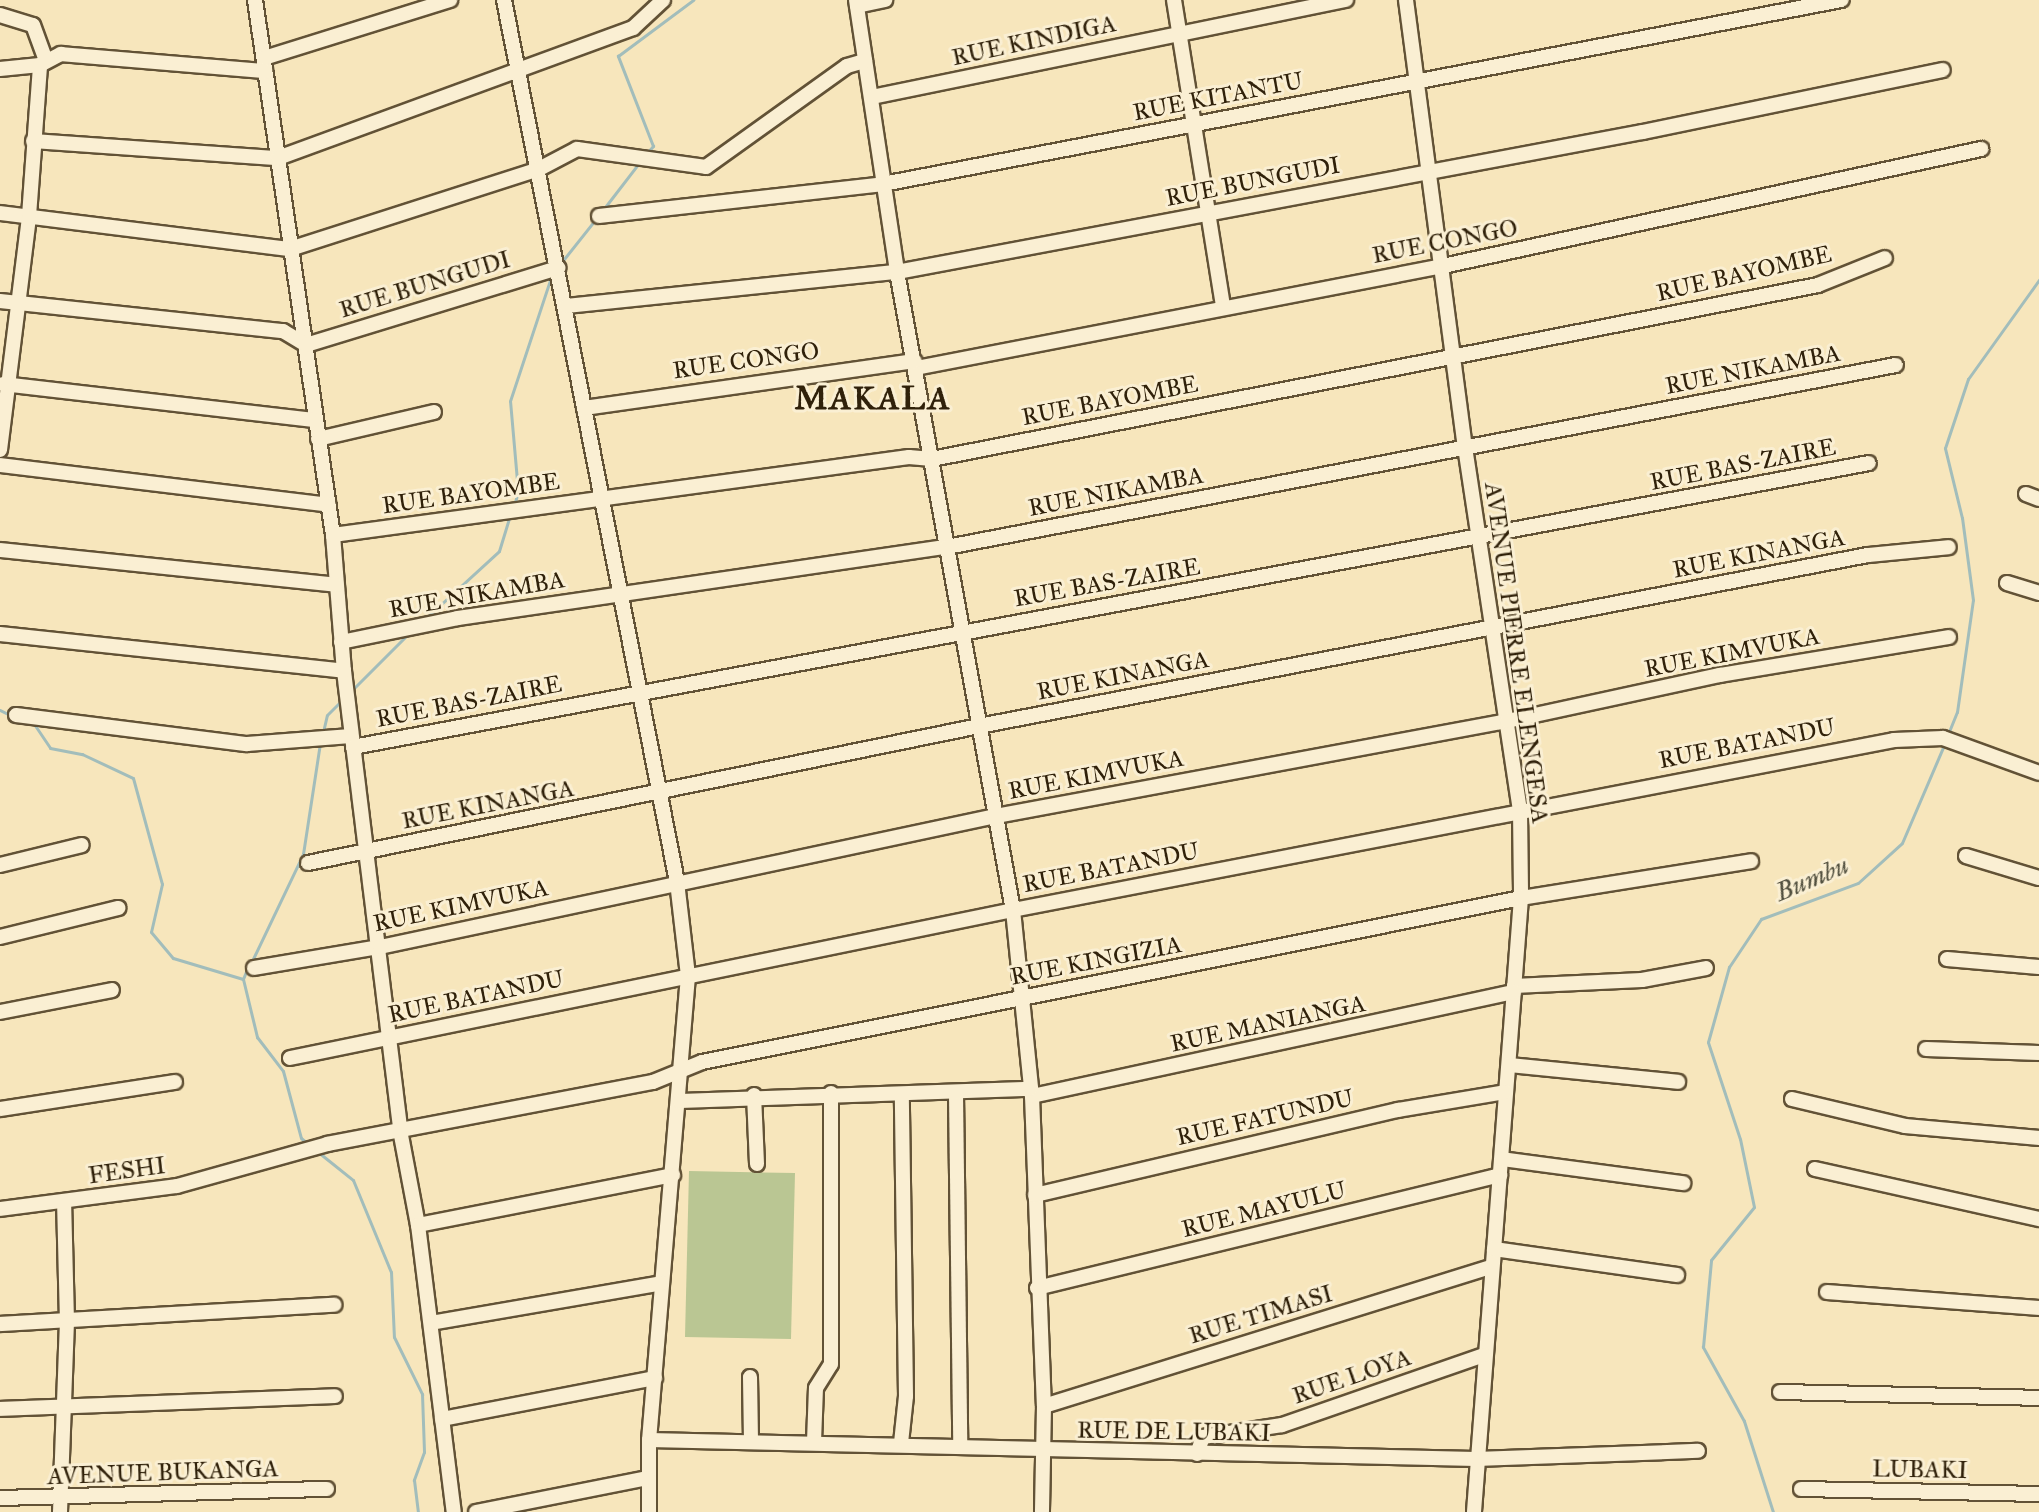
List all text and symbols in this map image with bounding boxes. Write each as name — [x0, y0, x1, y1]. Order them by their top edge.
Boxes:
street label: RUE KINDIGA — [949, 10, 1119, 72]
street label: RUE KITANTU — [1131, 66, 1305, 128]
street label: RUE BUNGUDI — [1163, 151, 1343, 213]
street label: RUE CONGO — [1370, 214, 1520, 270]
street label: RUE BAYOMBE — [1654, 240, 1834, 308]
street label: RUE BUNGUDI — [336, 245, 514, 325]
street label: RUE CONGO — [671, 336, 821, 386]
street label: RUE NIKAMBA — [1663, 339, 1843, 401]
street label: RUE BAYOMBE — [1019, 370, 1201, 432]
district label: MAKALA — [795, 380, 951, 418]
street label: RUE BAS-ZAIRE — [1648, 433, 1838, 497]
street label: RUE NIKAMBA — [1026, 461, 1206, 523]
street label: RUE BAYOMBE — [380, 467, 562, 521]
street label: AVENUE PIERRE ELENGESA — [1478, 481, 1554, 825]
street label: RUE KINANGA — [1670, 523, 1848, 585]
street label: RUE BAS-ZAIRE — [1012, 552, 1202, 614]
street label: RUE NIKAMBA — [387, 565, 567, 625]
street label: RUE KIMVUKA — [1642, 622, 1822, 684]
street label: RUE KINANGA — [1034, 645, 1212, 707]
street label: RUE BAS-ZAIRE — [374, 670, 564, 734]
street label: RUE BATANDU — [1656, 713, 1838, 775]
street label: RUE KIMVUKA — [1006, 744, 1186, 806]
street label: RUE KINANGA — [399, 774, 577, 836]
street label: RUE BATANDU — [1020, 837, 1202, 899]
water label: Bumbu — [1771, 850, 1853, 908]
street label: RUE KIMVUKA — [371, 873, 551, 939]
street label: RUE KINGIZIA — [1008, 930, 1184, 992]
street label: RUE BATANDU — [385, 964, 567, 1030]
street label: RUE MANIANGA — [1168, 989, 1368, 1059]
street label: RUE FATUNDU — [1174, 1084, 1356, 1152]
street label: FESHI — [87, 1151, 167, 1191]
street label: RUE MAYULU — [1179, 1176, 1349, 1244]
street label: RUE TIMASI — [1185, 1279, 1337, 1351]
street label: RUE LOYA — [1289, 1343, 1415, 1411]
street label: RUE DE LUBAKI — [1077, 1416, 1271, 1448]
street label: AVENUE BUKANGA — [47, 1455, 279, 1491]
street label: LUBAKI — [1872, 1455, 1968, 1485]

